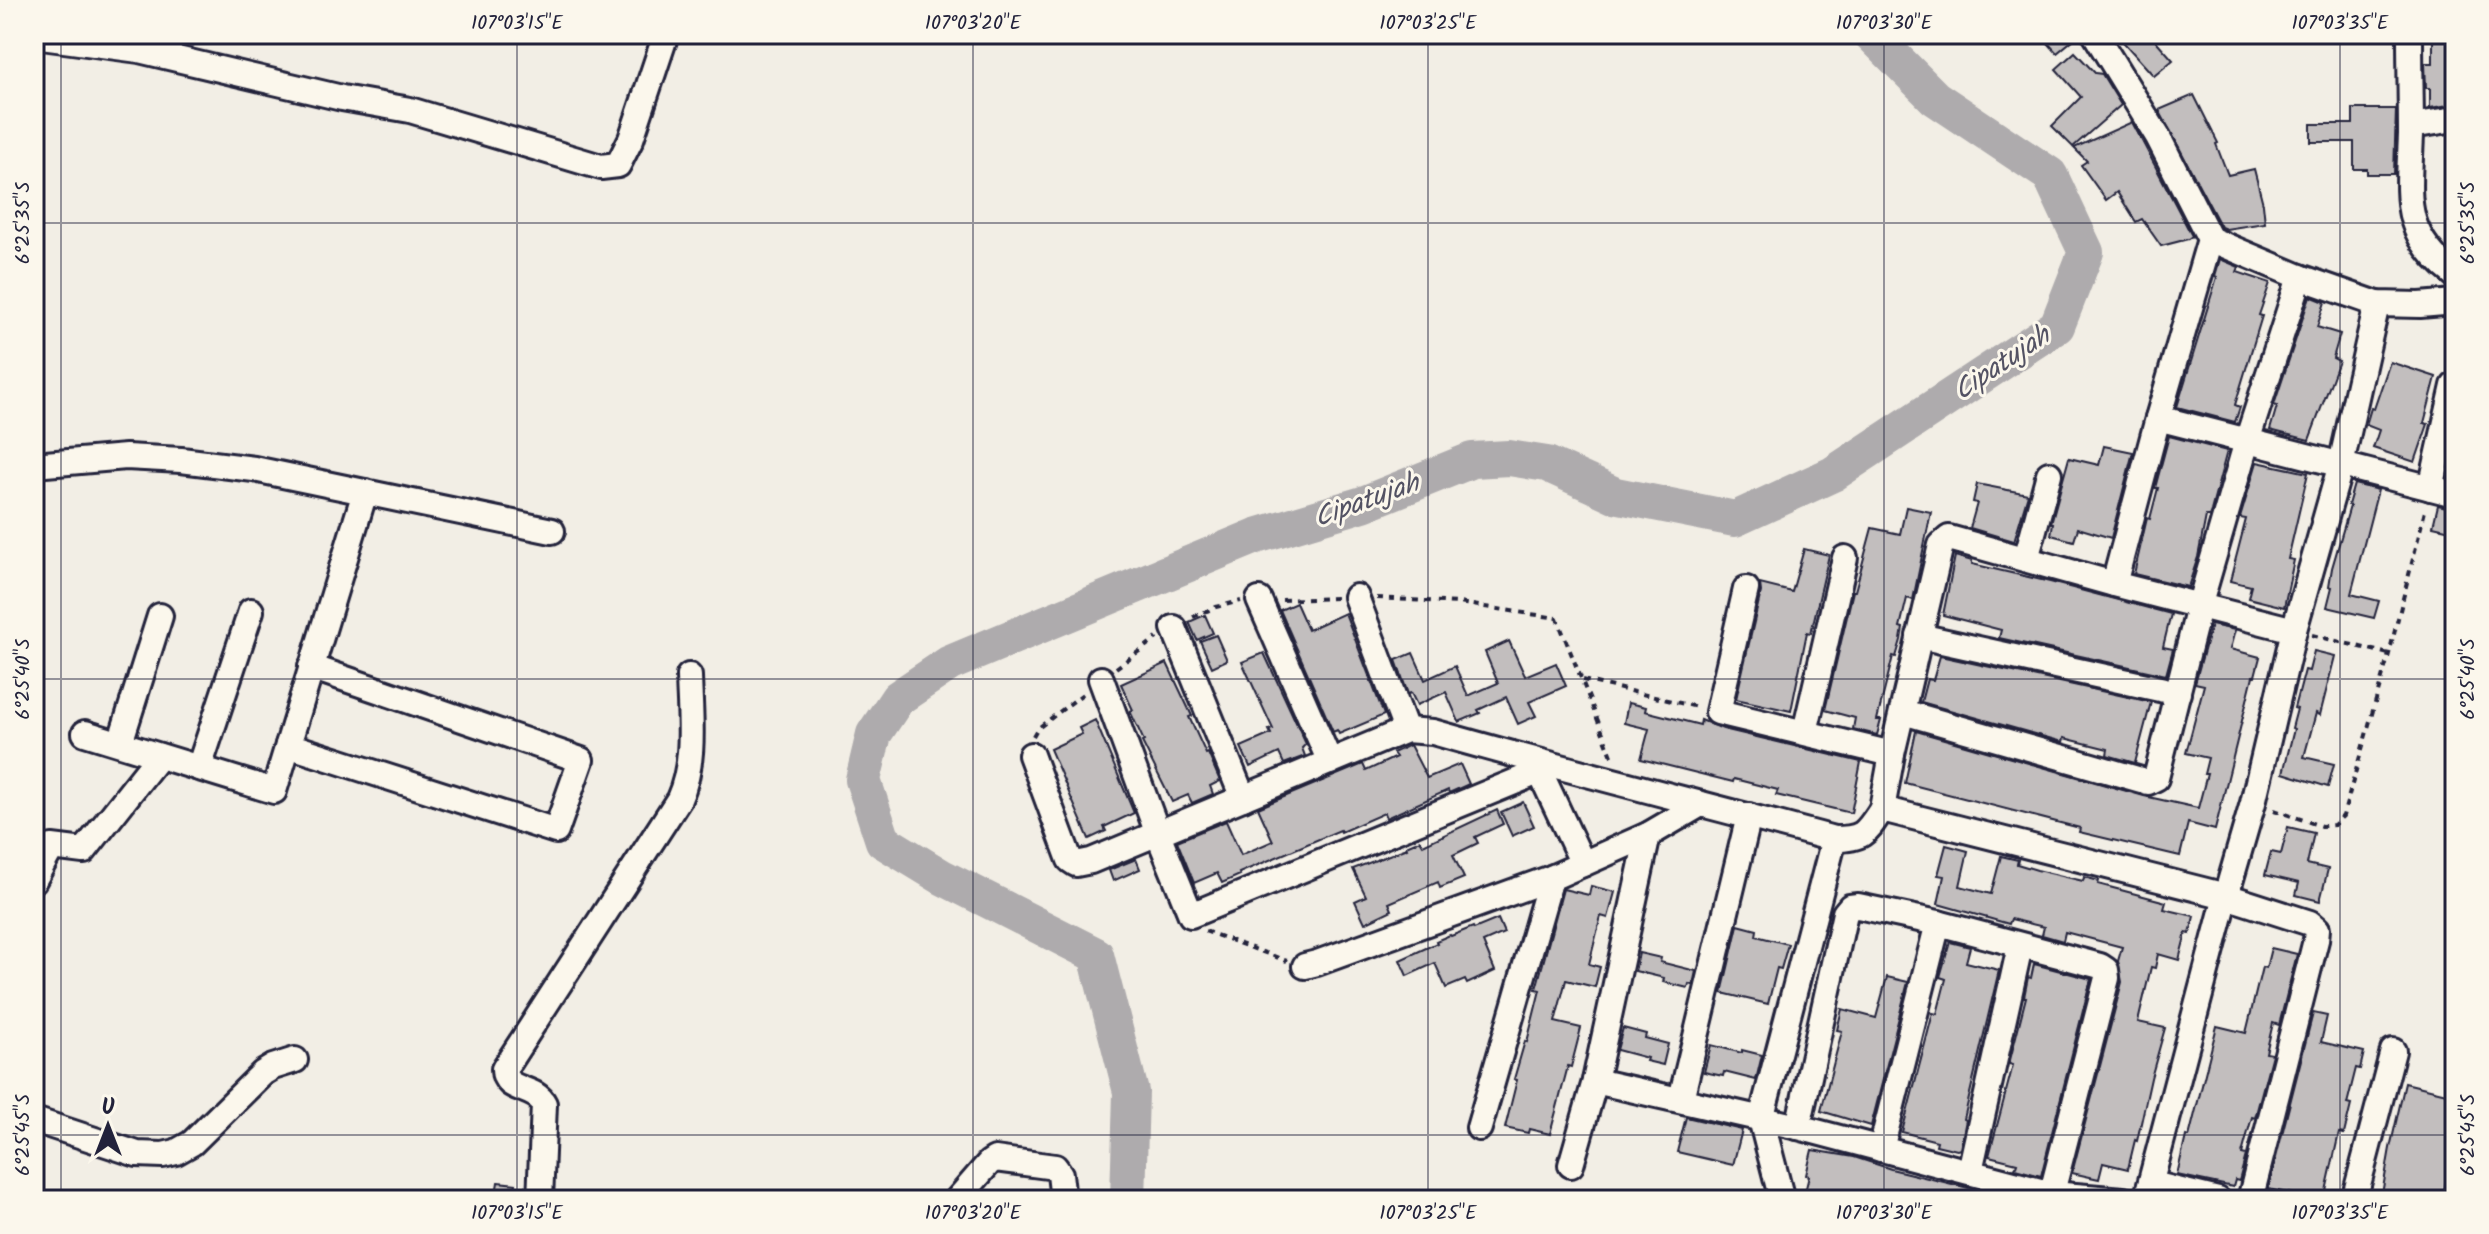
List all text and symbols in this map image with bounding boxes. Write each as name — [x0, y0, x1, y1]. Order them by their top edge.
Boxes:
text: 107°03'15"E — [471, 8, 564, 40]
text: 107°03'20"E — [925, 8, 1023, 40]
text: 107°03'25"E — [1379, 8, 1478, 40]
text: 107°03'30"E — [1836, 8, 1933, 40]
text: 107°03'35"E — [2291, 8, 2390, 40]
text: 6°25'35"S — [8, 181, 40, 264]
text: 6°25'35"S — [2453, 181, 2485, 264]
water label: Cipatujah — [1944, 314, 2062, 413]
water label: Cipatujah — [1308, 461, 1428, 541]
text: 6°25'40"S — [8, 638, 40, 720]
text: 6°25'40"S — [2453, 638, 2485, 720]
north arrow — [68, 1086, 148, 1166]
text: U — [101, 1091, 115, 1126]
text: 6°25'45"S — [8, 1094, 40, 1176]
text: 6°25'45"S — [2453, 1094, 2485, 1176]
text: 107°03'15"E — [471, 1198, 564, 1230]
text: 107°03'20"E — [925, 1198, 1023, 1230]
text: 107°03'25"E — [1379, 1198, 1478, 1230]
text: 107°03'30"E — [1836, 1198, 1933, 1230]
text: 107°03'35"E — [2291, 1198, 2390, 1230]

